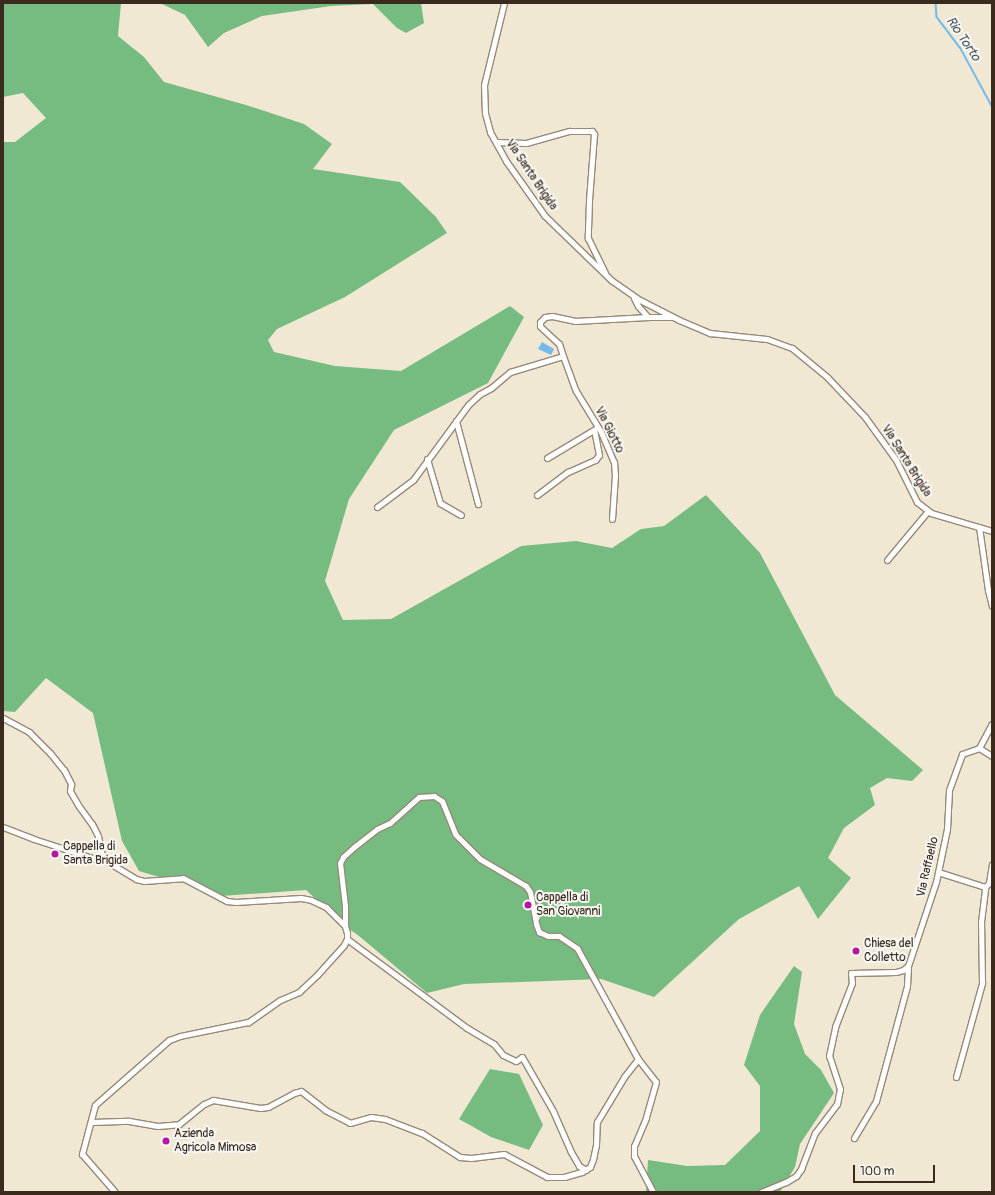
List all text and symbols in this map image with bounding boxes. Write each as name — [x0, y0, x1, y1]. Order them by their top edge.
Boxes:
water label: Rio Torto — [943, 14, 983, 64]
street label: Via Santa Brigida — [502, 137, 560, 213]
street label: Via Giotto — [591, 404, 627, 456]
street label: Via Santa Brigida — [878, 422, 934, 500]
street label: Via Raffaello — [914, 835, 942, 899]
place label: Cappella di Santa Brigida — [63, 840, 128, 868]
marker: Cappella di Santa Brigida — [50, 849, 60, 859]
place label: Cappella di San Giovanni — [536, 891, 600, 919]
marker: Cappella di San Giovanni — [523, 900, 533, 910]
place label: Chiesa del Colletto — [864, 937, 914, 965]
marker: Chiesa del Colletto — [851, 946, 861, 956]
place label: Azienda Agricola Mimosa — [174, 1127, 256, 1155]
marker: Azienda Agricola Mimosa — [161, 1136, 171, 1146]
scale bar — [855, 1157, 937, 1183]
text: 100 m — [860, 1164, 894, 1179]

